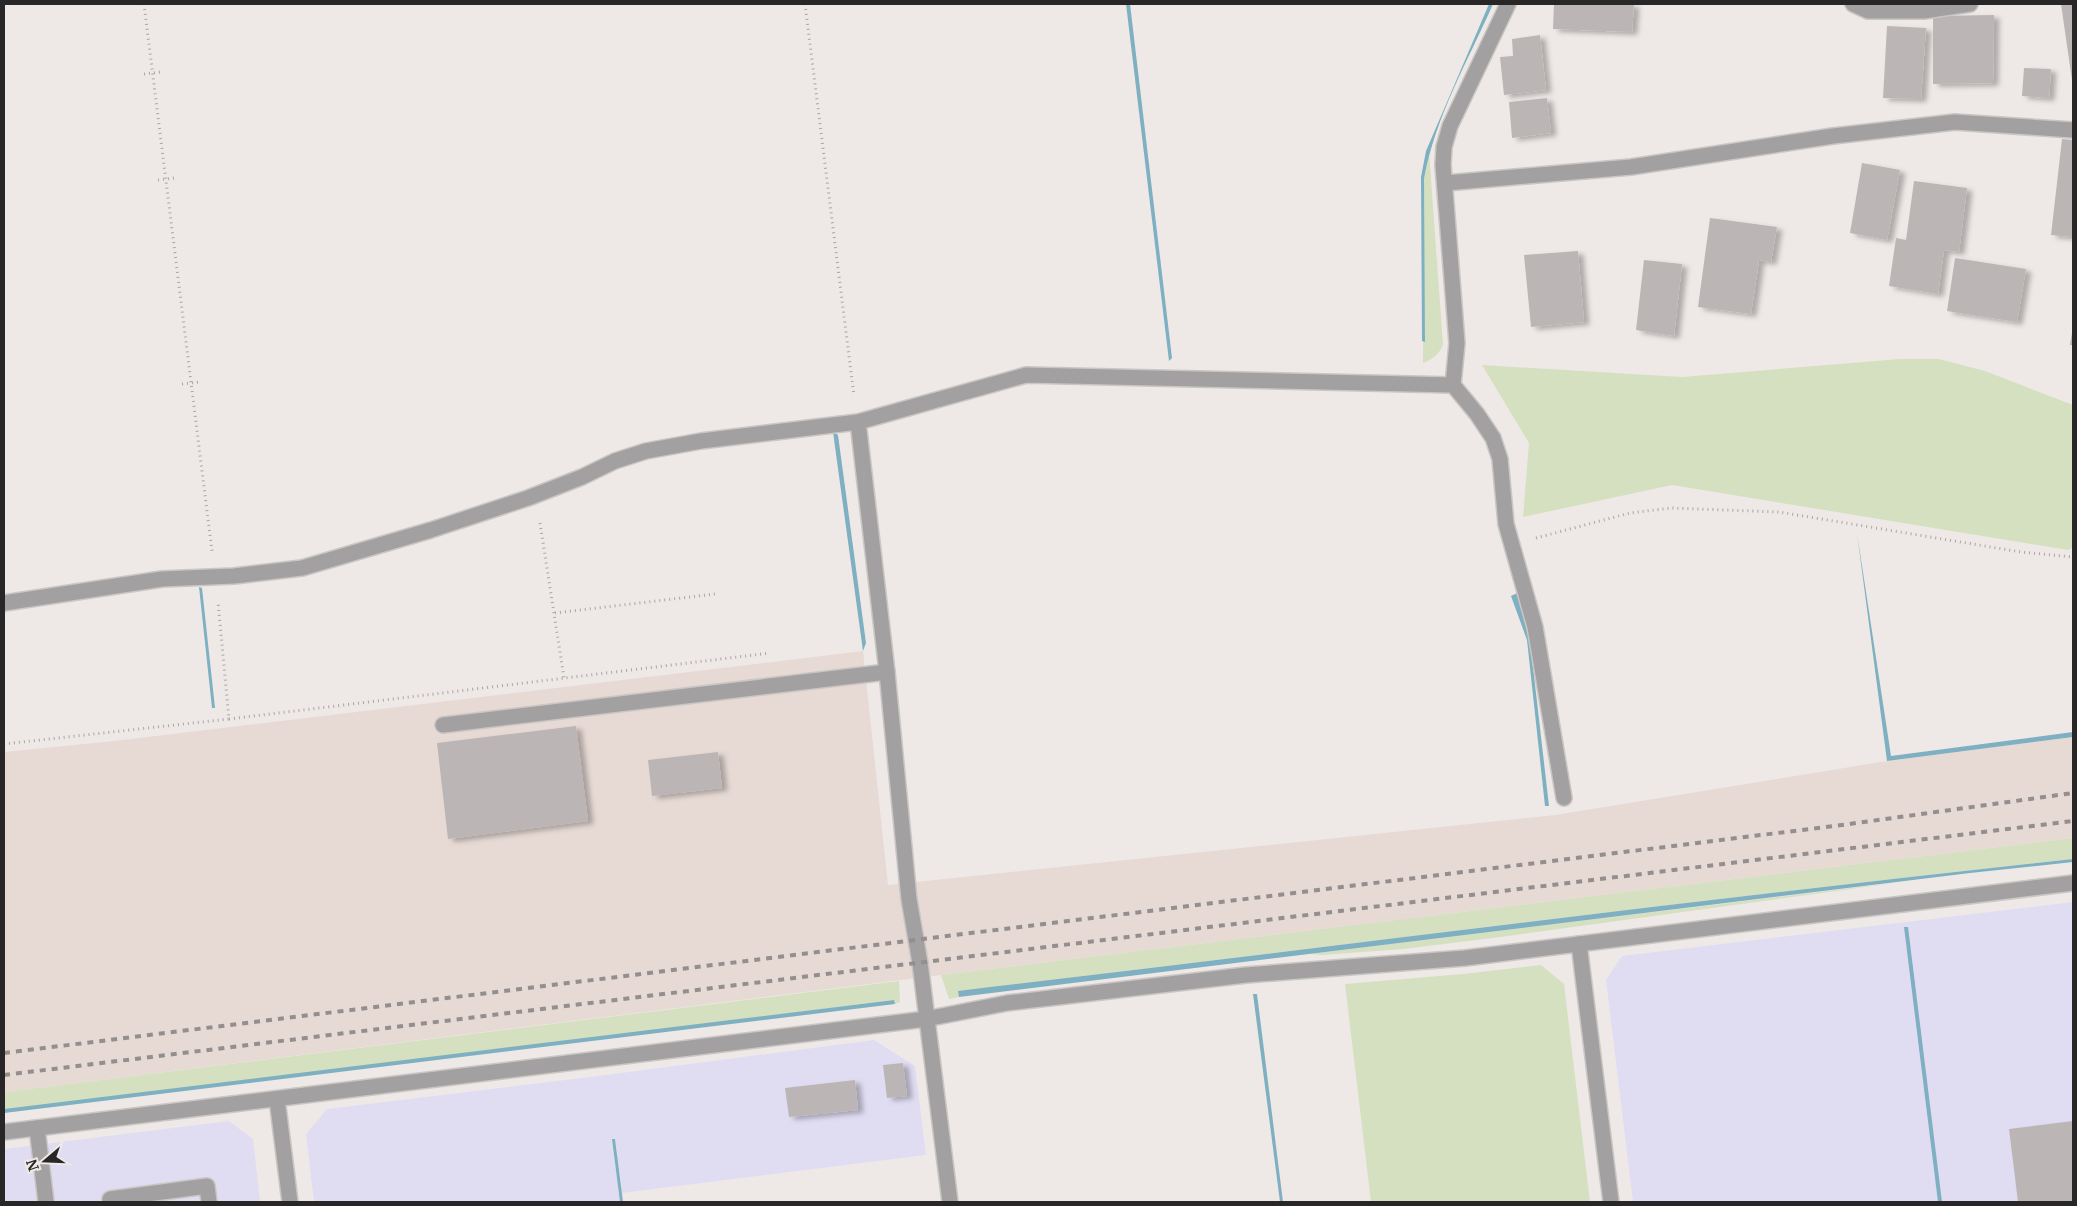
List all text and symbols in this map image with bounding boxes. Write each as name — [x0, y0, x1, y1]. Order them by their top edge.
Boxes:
north arrow — [20, 1136, 70, 1186]
text: N — [22, 1157, 43, 1173]

